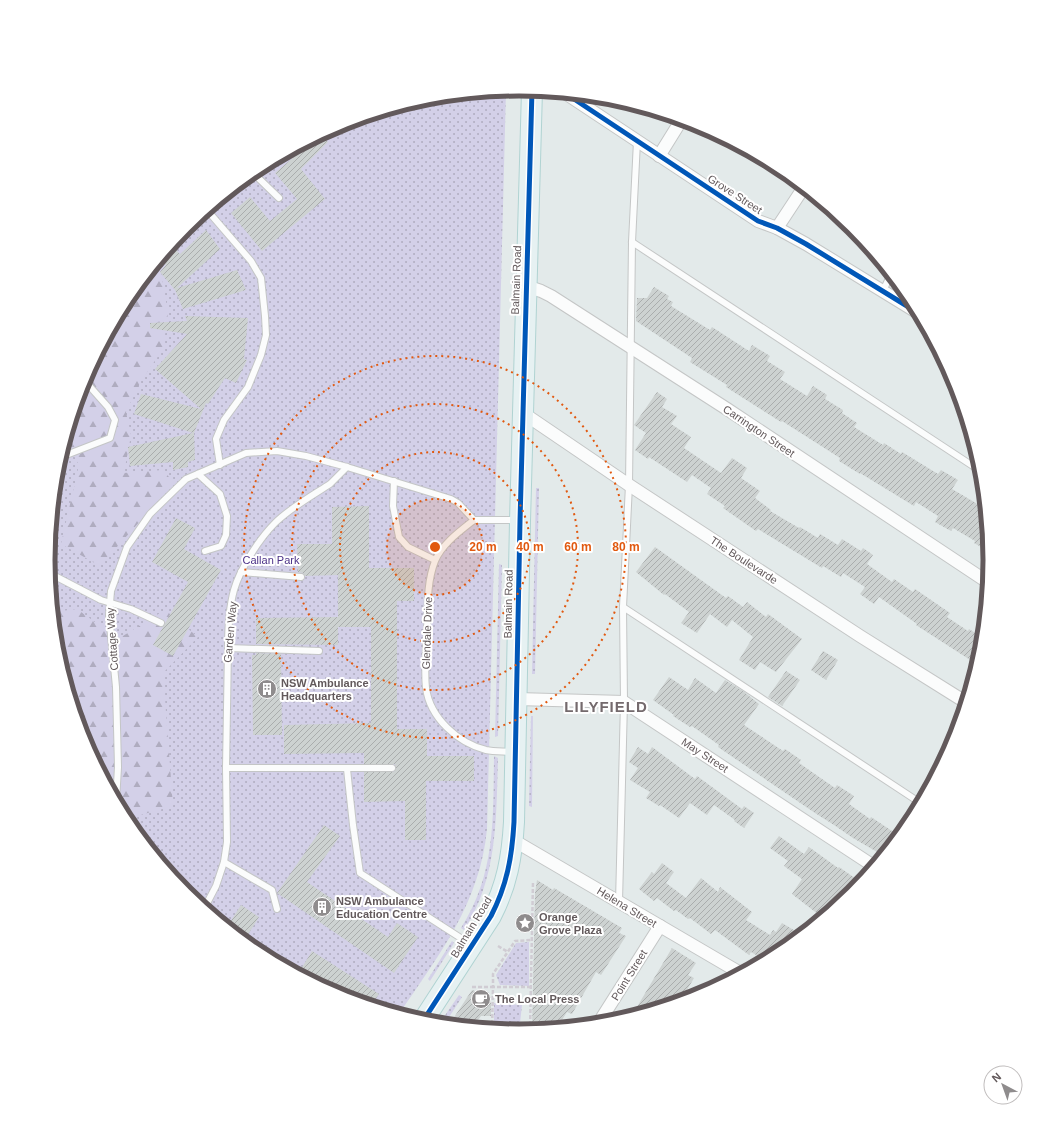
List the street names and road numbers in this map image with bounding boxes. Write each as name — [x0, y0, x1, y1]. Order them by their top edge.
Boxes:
street label: Grove Street — [706, 172, 764, 216]
street label: Balmain Road — [509, 245, 523, 315]
street label: Carrington Street — [721, 403, 797, 459]
street label: The Boulevarde — [708, 534, 780, 586]
street label: Balmain Road — [501, 569, 515, 639]
street label: Glendale Drive — [420, 596, 434, 670]
street label: Garden Way — [221, 600, 239, 663]
street label: Cottage Way — [104, 607, 120, 671]
street label: May Street — [679, 735, 731, 775]
street label: Helena Street — [595, 885, 659, 929]
street label: Balmain Road — [448, 894, 494, 960]
street label: Point Street — [609, 947, 649, 1003]

